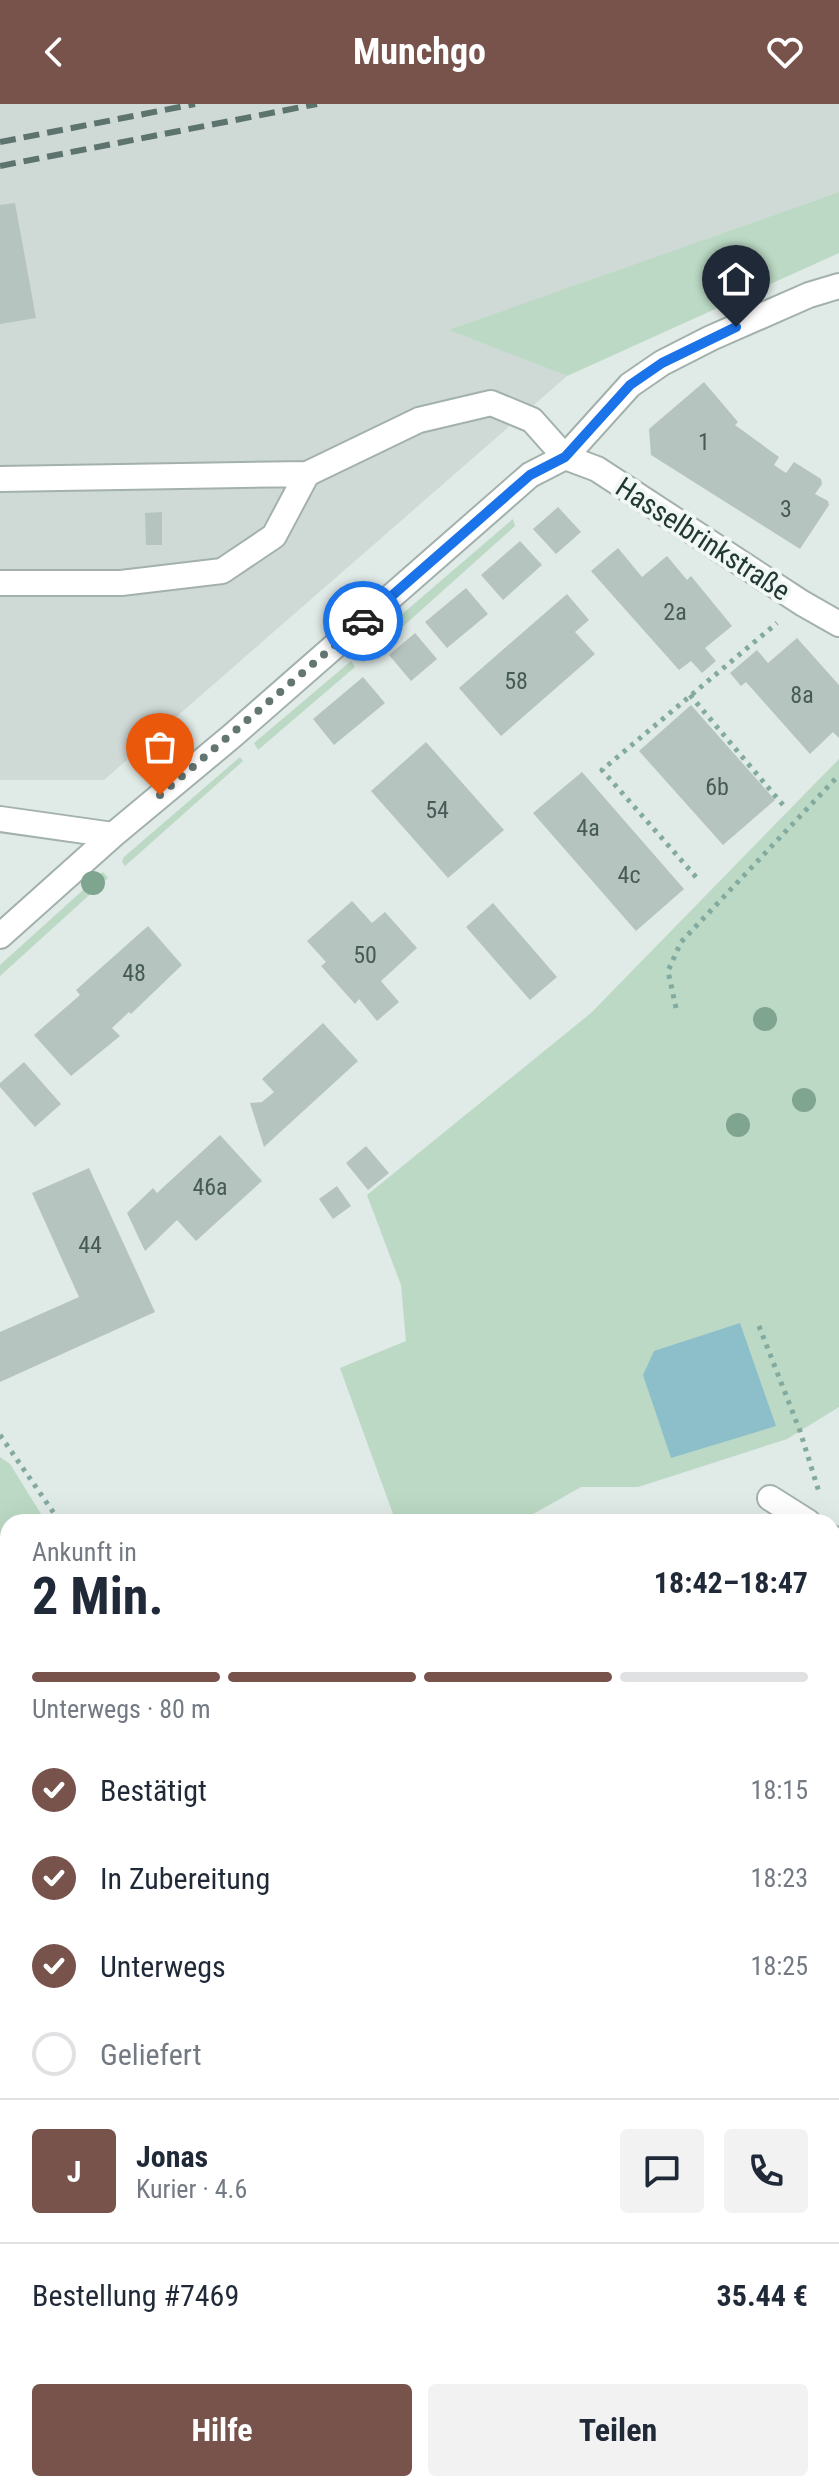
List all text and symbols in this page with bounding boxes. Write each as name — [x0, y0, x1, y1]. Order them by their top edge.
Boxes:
icon: back — [32, 30, 76, 74]
icon: heart — [763, 30, 807, 74]
text: Munchgo — [353, 31, 486, 73]
pin — [702, 245, 770, 327]
icon: home — [714, 257, 758, 301]
house number: 1 — [698, 428, 710, 456]
street label: Hasselbrinkstraße — [610, 470, 796, 608]
house number: 3 — [780, 495, 792, 523]
courier — [323, 581, 403, 661]
house number: 2a — [663, 598, 687, 626]
icon: car — [341, 599, 385, 643]
house number: 58 — [504, 667, 528, 695]
house number: 8a — [790, 681, 814, 709]
pin — [126, 713, 194, 795]
icon: bag — [138, 725, 182, 769]
house number: 6b — [705, 773, 729, 801]
house number: 54 — [425, 796, 449, 824]
house number: 4a — [576, 814, 600, 842]
house number: 4c — [618, 861, 640, 889]
house number: 50 — [353, 941, 377, 969]
house number: 48 — [122, 959, 146, 987]
house number: 46a — [192, 1173, 228, 1201]
house number: 44 — [78, 1231, 102, 1259]
text: Ankunft in — [32, 1537, 137, 1567]
text: 18:42–18:47 — [654, 1565, 808, 1600]
text: 2 Min. — [32, 1566, 164, 1627]
text: Unterwegs · 80 m — [32, 1694, 210, 1724]
icon: check — [32, 1768, 76, 1812]
text: Bestätigt — [100, 1773, 207, 1808]
text: 18:15 — [751, 1775, 808, 1805]
icon: check — [32, 1856, 76, 1900]
text: In Zubereitung — [100, 1861, 270, 1896]
text: 18:23 — [751, 1863, 808, 1893]
icon: check — [32, 1944, 76, 1988]
text: Unterwegs — [100, 1949, 226, 1984]
text: 18:25 — [751, 1951, 808, 1981]
text: Geliefert — [100, 2037, 202, 2072]
button: chat — [620, 2129, 704, 2213]
button: phone — [724, 2129, 808, 2213]
text: Jonas — [136, 2139, 208, 2174]
text: J — [67, 2154, 81, 2189]
text: Kurier · 4.6 — [136, 2174, 247, 2204]
text: Bestellung #7469 — [32, 2278, 239, 2313]
text: 35.44 € — [717, 2278, 808, 2313]
button: Hilfe — [32, 2384, 412, 2476]
button: Teilen — [428, 2384, 808, 2476]

